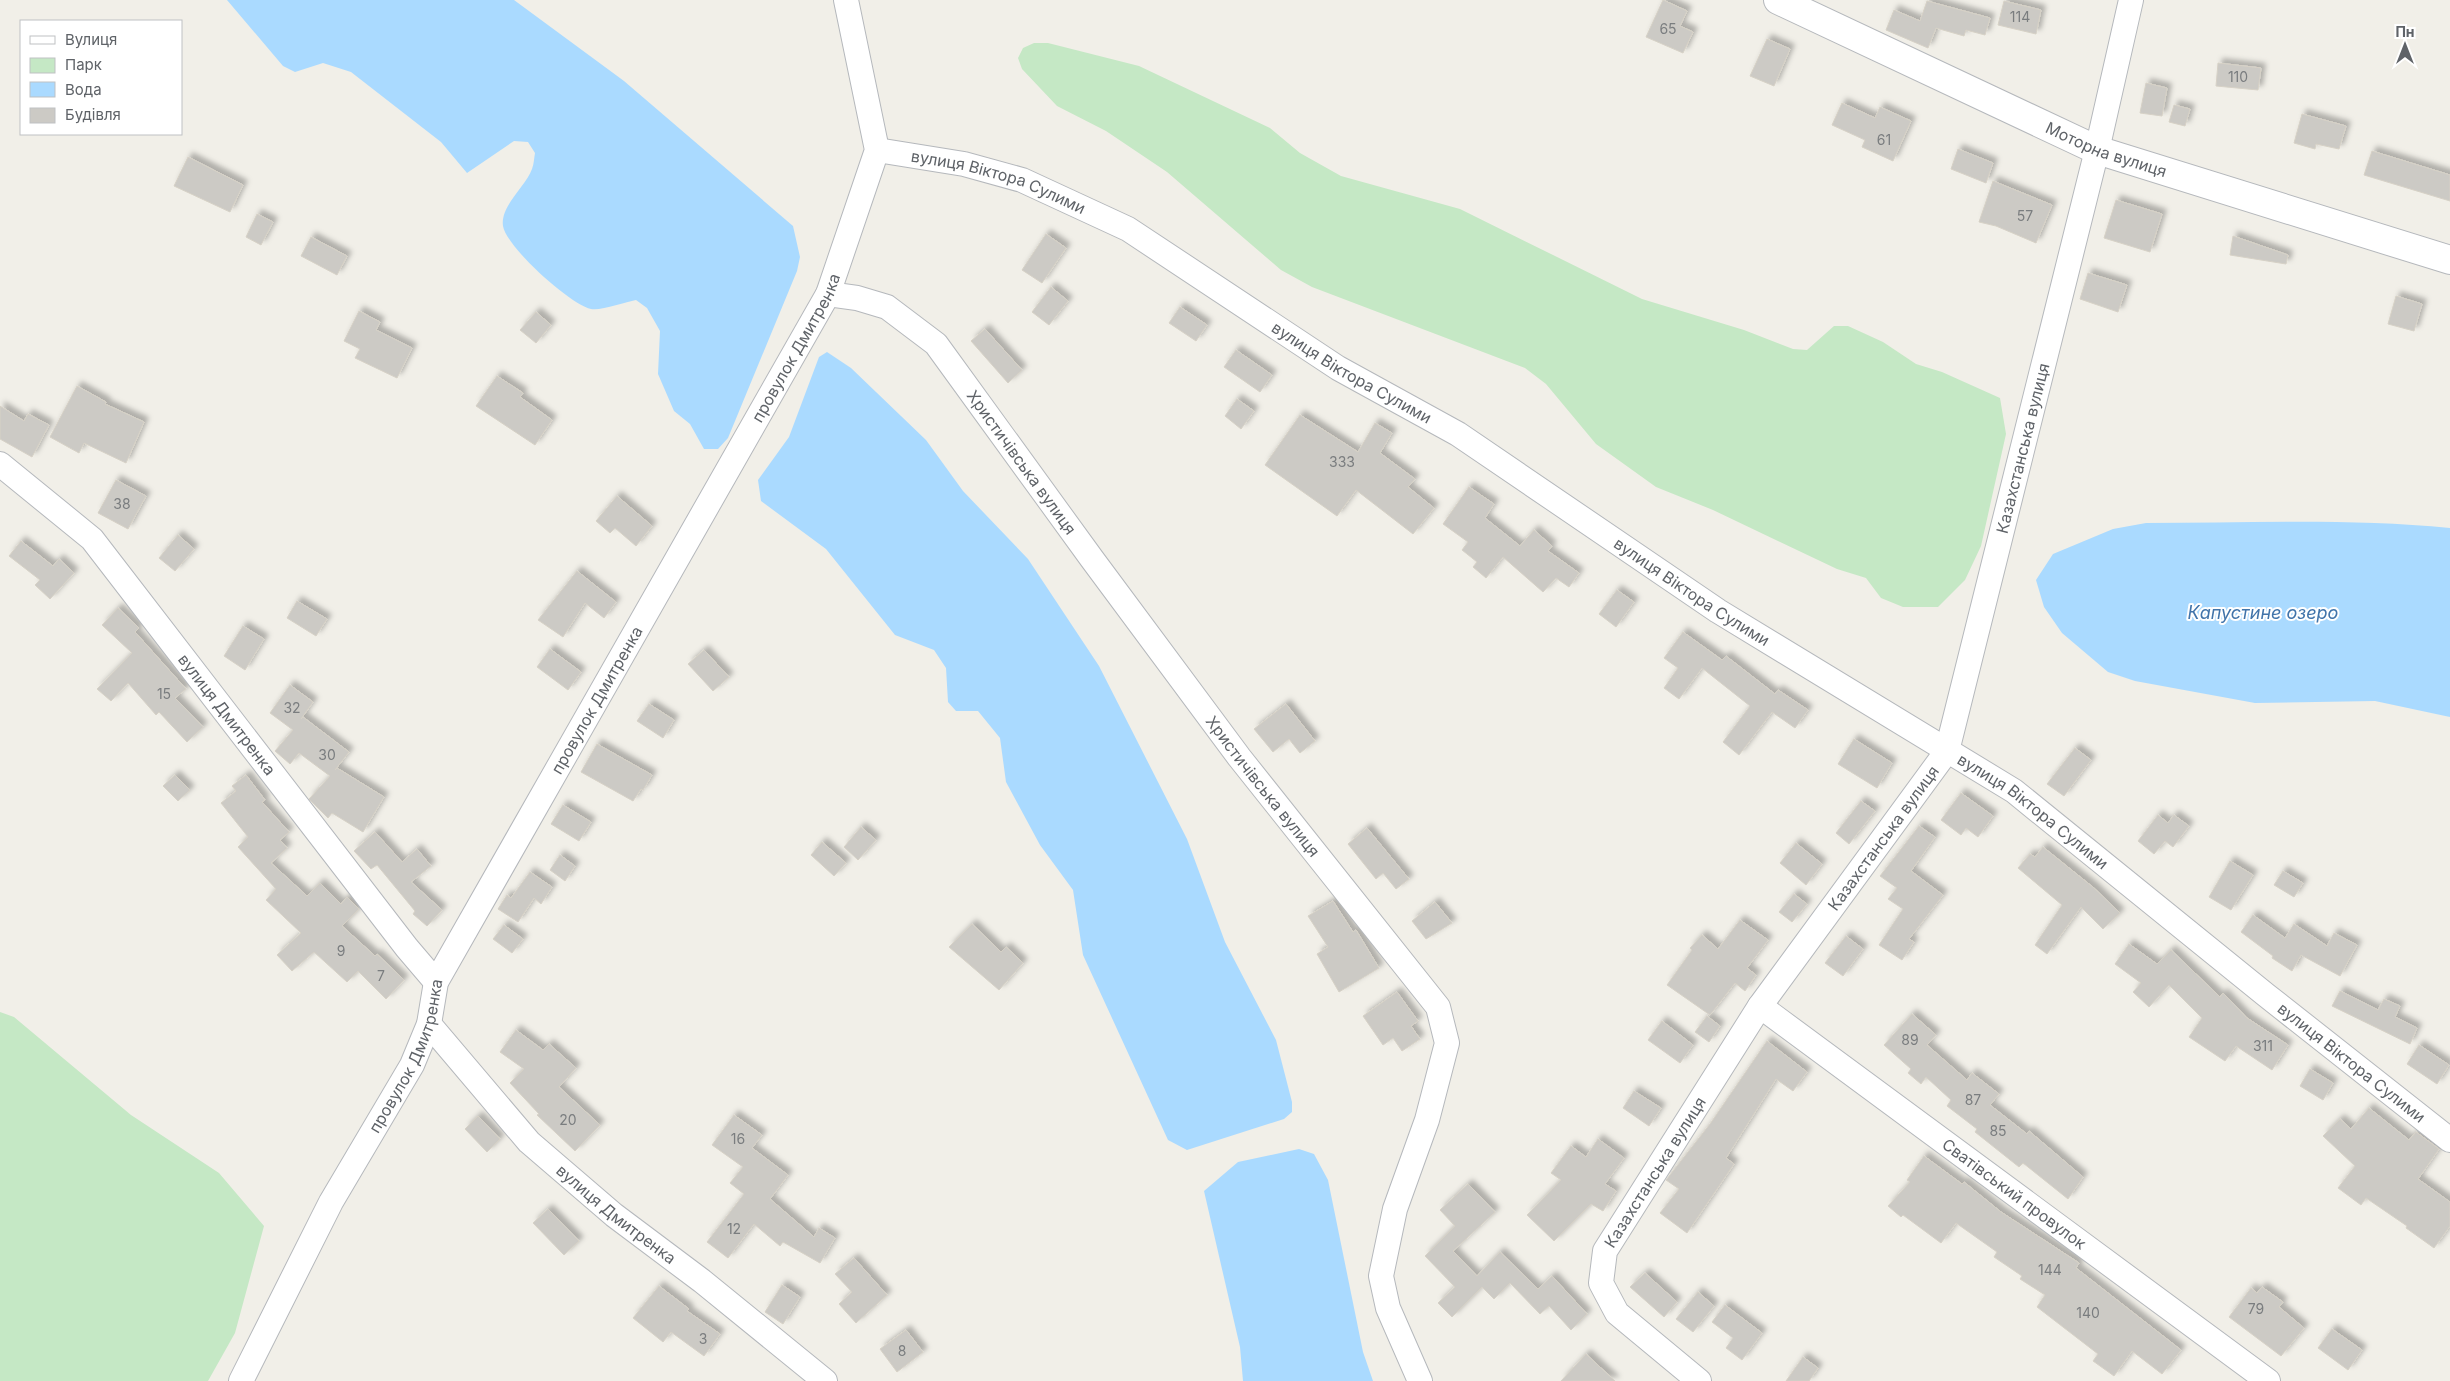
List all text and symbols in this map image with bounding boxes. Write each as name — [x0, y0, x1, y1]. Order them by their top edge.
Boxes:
house number: 114 — [2010, 8, 2030, 25]
legend — [20, 20, 182, 135]
house number: 65 — [1659, 20, 1677, 37]
north arrow — [2380, 20, 2430, 70]
text: Пн — [2395, 23, 2415, 40]
text: Вулиця — [65, 30, 117, 49]
text: Парк — [65, 55, 102, 74]
house number: 110 — [2228, 68, 2248, 85]
text: Вода — [65, 80, 102, 99]
text: Будівля — [65, 105, 121, 124]
street label: Моторна вулиця — [2043, 117, 2169, 181]
house number: 61 — [1877, 131, 1891, 148]
street label: вулиця Віктора Сулими — [910, 146, 1089, 218]
house number: 57 — [2017, 207, 2033, 224]
street label: провулок Дмитренка — [747, 271, 844, 426]
street label: вулиця Віктора Сулими — [1268, 317, 1435, 428]
street label: Казахстанська вулиця — [1992, 361, 2053, 535]
street label: Христичівська вулиця — [963, 386, 1081, 538]
house number: 333 — [1329, 453, 1355, 470]
house number: 38 — [113, 495, 131, 512]
street label: вулиця Віктора Сулими — [1610, 533, 1774, 650]
water label: Капустине озеро — [2188, 602, 2338, 623]
street label: провулок Дмитренка — [547, 623, 647, 778]
street label: вулиця Дмитренка — [174, 650, 280, 779]
house number: 15 — [157, 685, 171, 702]
house number: 32 — [283, 699, 301, 716]
street label: Христичівська вулиця — [1202, 712, 1324, 861]
house number: 30 — [318, 746, 336, 763]
street label: вулиця Віктора Сулими — [1954, 749, 2112, 873]
street label: Казахстанська вулиця — [1823, 762, 1943, 914]
house number: 9 — [337, 942, 345, 959]
house number: 7 — [377, 967, 385, 984]
street label: провулок Дмитренка — [364, 977, 446, 1136]
street label: вулиця Віктора Сулими — [2274, 998, 2429, 1127]
house number: 89 — [1901, 1031, 1919, 1048]
house number: 311 — [2253, 1037, 2273, 1054]
house number: 87 — [1965, 1091, 1981, 1108]
street label: Казахстанська вулиця — [1600, 1093, 1710, 1251]
house number: 20 — [559, 1111, 577, 1128]
house number: 85 — [1989, 1122, 2007, 1139]
house number: 16 — [731, 1130, 745, 1147]
street label: Сватівський провулок — [1938, 1134, 2090, 1254]
street label: вулиця Дмитренка — [552, 1160, 680, 1268]
house number: 12 — [727, 1220, 741, 1237]
house number: 144 — [2038, 1261, 2062, 1278]
house number: 79 — [2248, 1300, 2264, 1317]
house number: 140 — [2076, 1304, 2100, 1321]
house number: 3 — [699, 1330, 707, 1347]
house number: 8 — [898, 1342, 906, 1359]

